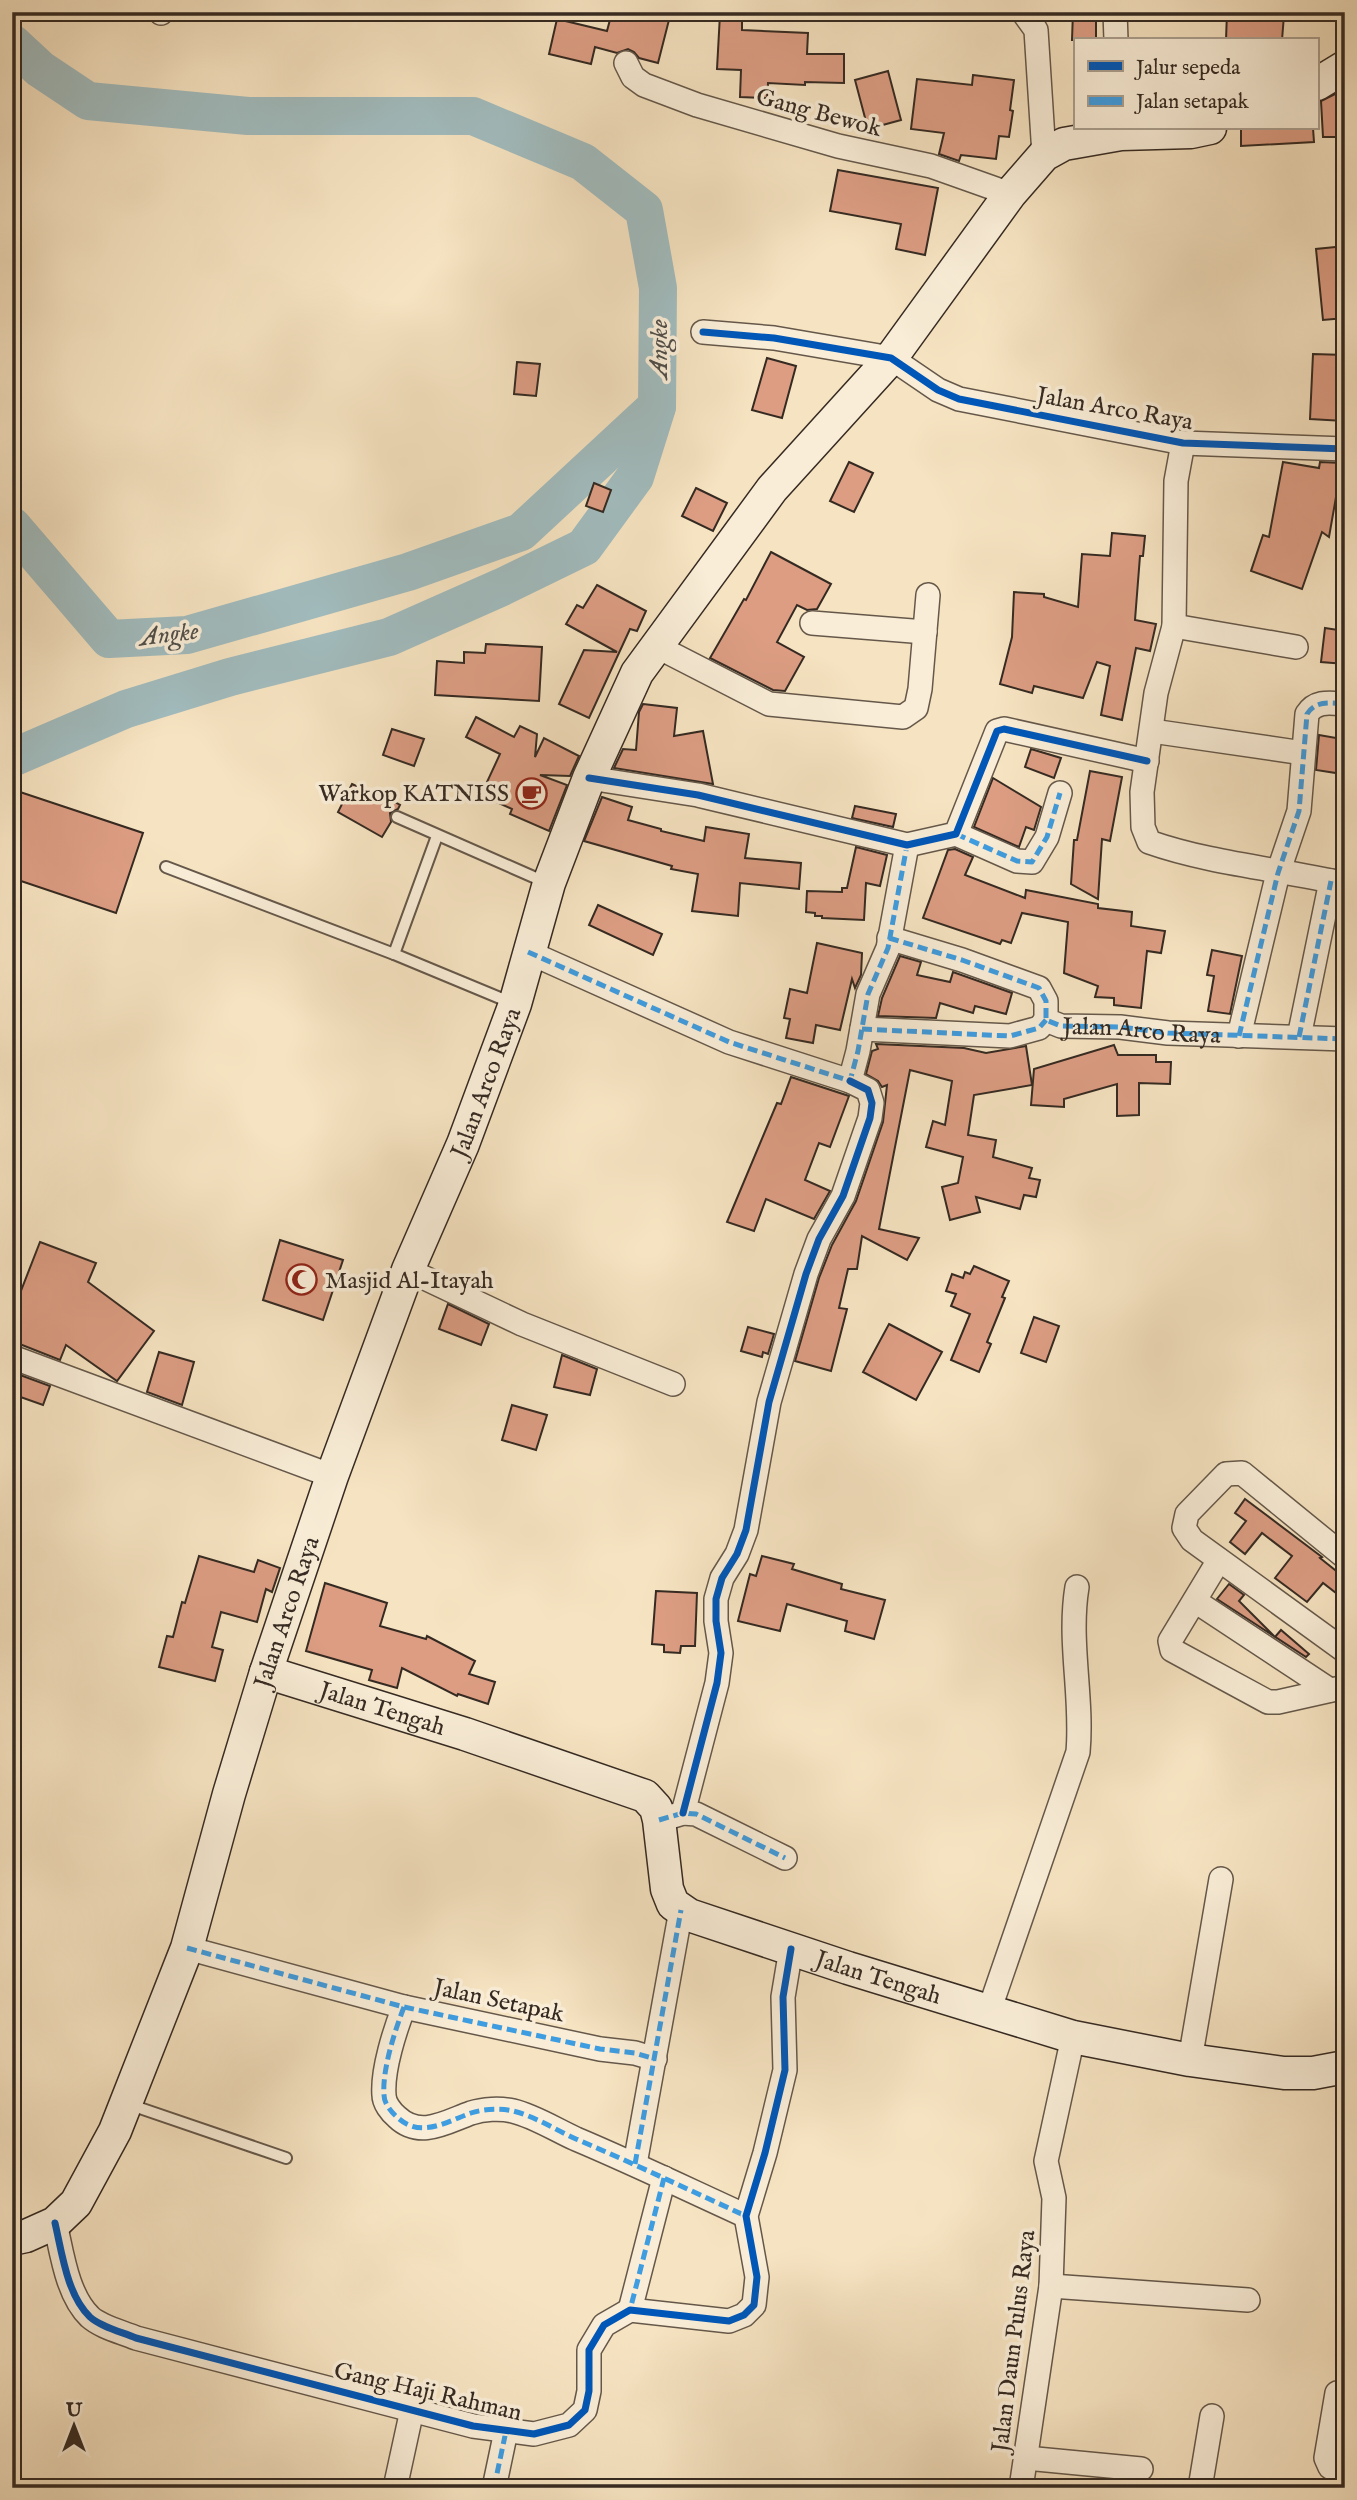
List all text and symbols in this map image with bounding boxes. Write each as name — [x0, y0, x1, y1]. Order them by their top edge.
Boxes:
legend — [1074, 38, 1318, 130]
text: Jalur sepeda — [1134, 55, 1241, 82]
street label: Gang Bewok — [752, 82, 885, 145]
text: Jalan setapak — [1134, 89, 1249, 116]
water label: Angke — [643, 319, 677, 382]
street label: Jalan Arco Raya — [1031, 380, 1196, 439]
water label: Angke — [135, 614, 201, 656]
cafe icon: Warkop KATNISS — [515, 776, 549, 810]
place label: Warkop KATNISS — [318, 779, 509, 810]
street label: Jalan Arco Raya — [443, 1003, 529, 1166]
street label: Jalan Arco Raya — [1059, 1012, 1222, 1052]
mosque icon: Masjid Al-Itayah — [285, 1263, 319, 1297]
place label: Masjid Al-Itayah — [325, 1266, 494, 1297]
street label: Jalan Arco Raya — [247, 1532, 328, 1695]
street label: Jalan Tengah — [313, 1675, 449, 1744]
street label: Jalan Tengah — [808, 1943, 945, 2013]
street label: Jalan Setapak — [428, 1972, 567, 2030]
street label: Jalan Daun Pulus Raya — [985, 2228, 1044, 2457]
street label: Gang Haji Rahman — [331, 2356, 525, 2429]
north arrow — [38, 2392, 108, 2462]
text: U — [65, 2399, 83, 2423]

